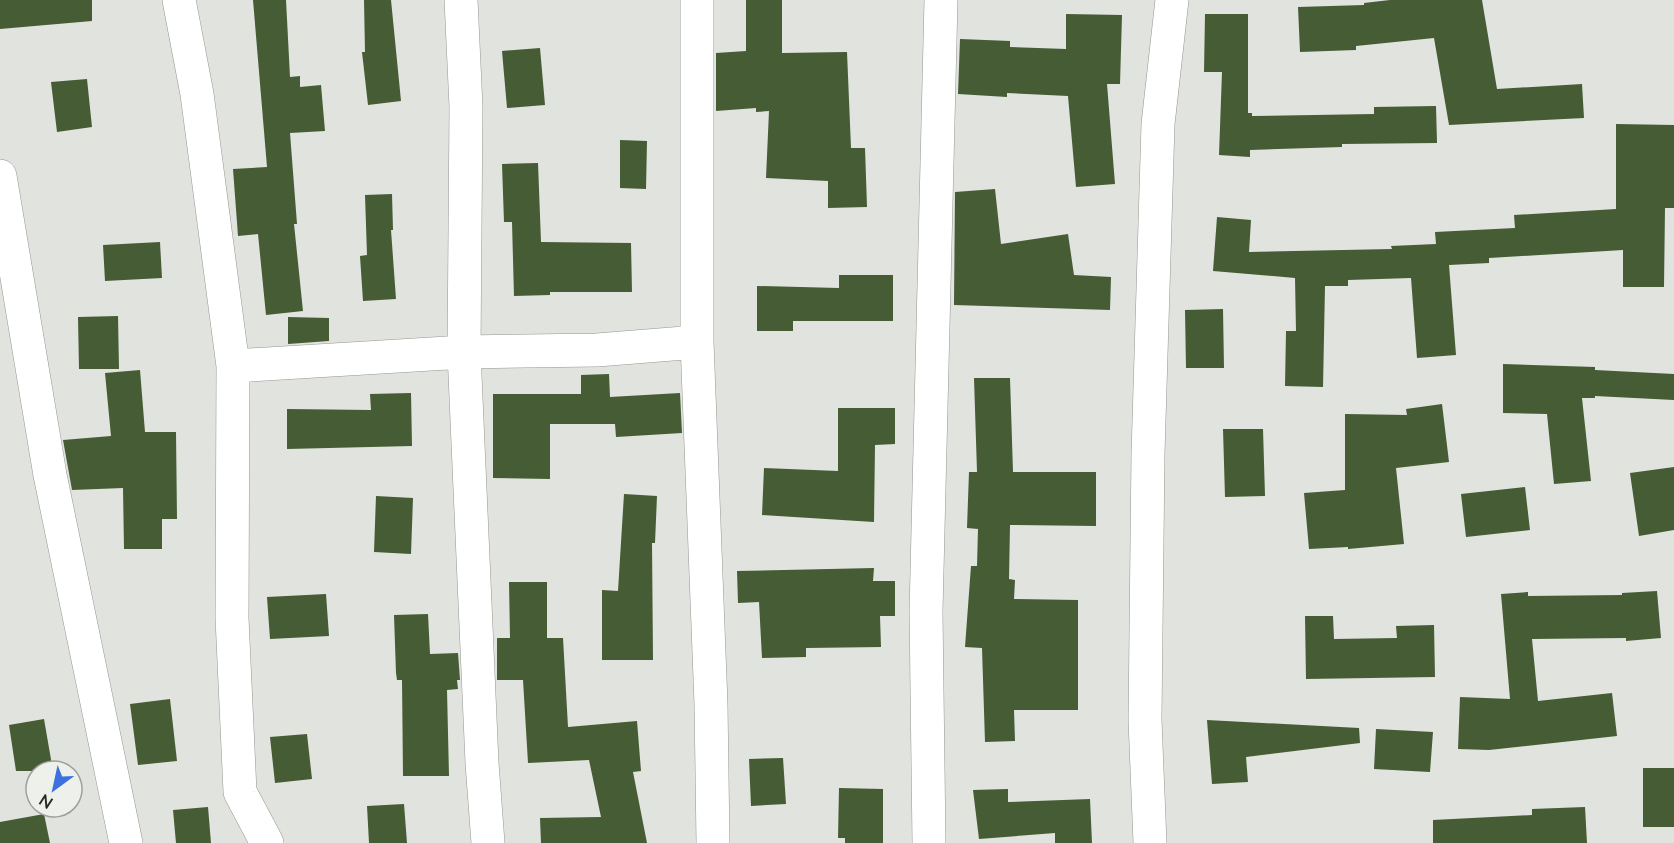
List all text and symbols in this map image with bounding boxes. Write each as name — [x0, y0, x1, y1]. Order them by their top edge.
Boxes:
north arrow — [24, 759, 84, 819]
text: N — [35, 791, 56, 813]

